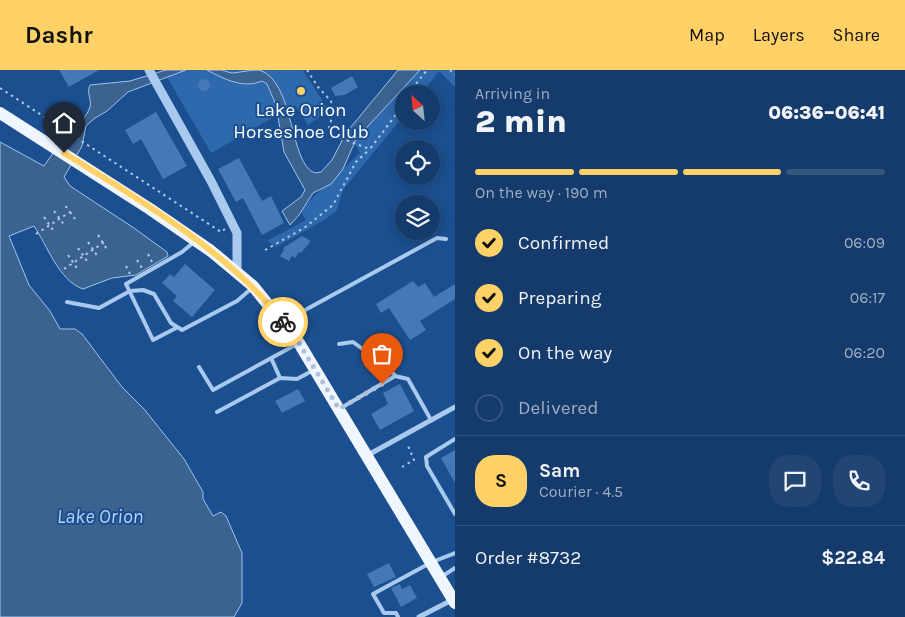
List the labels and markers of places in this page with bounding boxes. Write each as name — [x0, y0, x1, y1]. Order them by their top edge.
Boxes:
marker: Lake Orion Horseshoe Club — [295, 85, 307, 97]
place label: Lake Orion Horseshoe Club — [233, 99, 369, 143]
pin — [43, 102, 85, 153]
pin — [361, 333, 403, 384]

